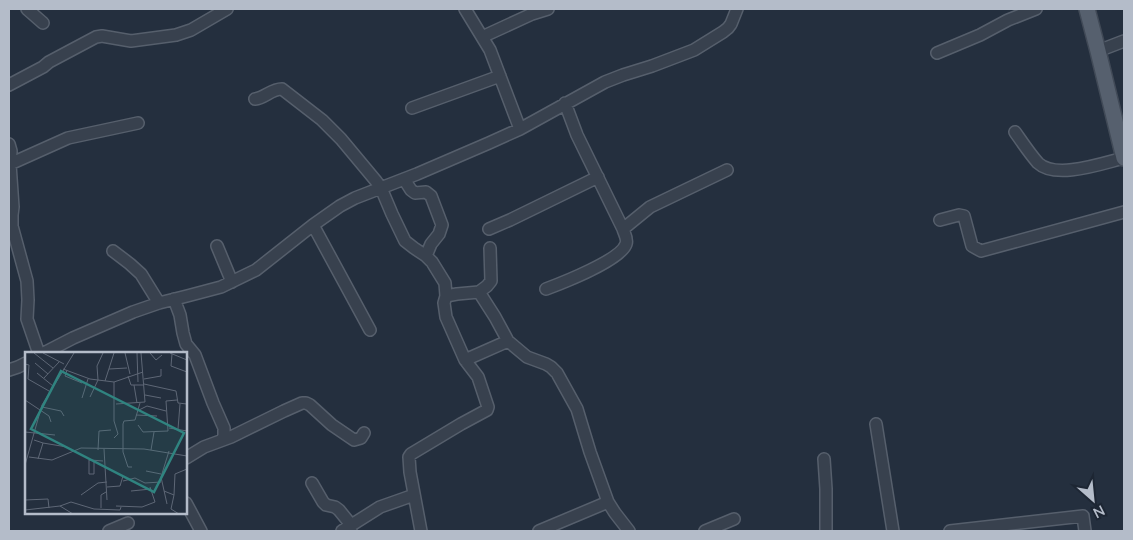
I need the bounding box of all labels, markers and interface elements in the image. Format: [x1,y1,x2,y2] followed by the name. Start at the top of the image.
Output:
[25,352,188,515] inset map
[1068,475,1118,525] north arrow
[1090,502,1108,522] text: N

